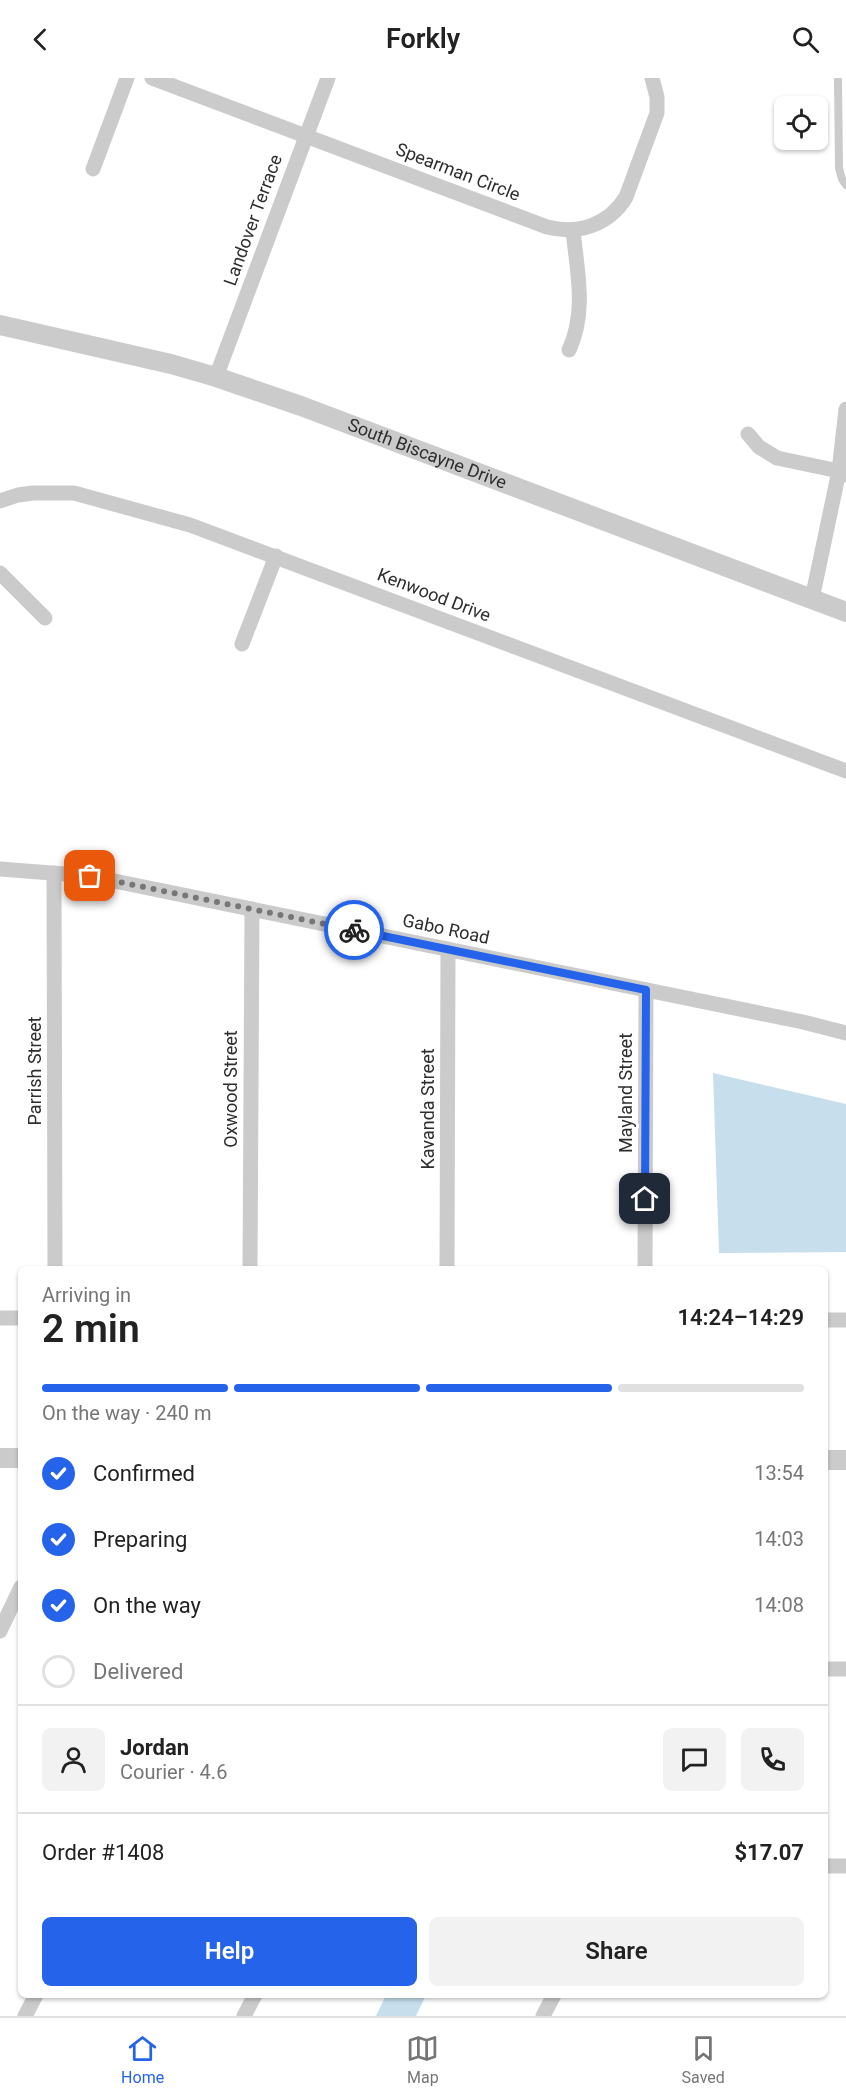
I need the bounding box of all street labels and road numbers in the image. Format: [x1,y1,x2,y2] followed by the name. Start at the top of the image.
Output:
[393,138,523,205] street label: Spearman Circle
[219,151,286,288] street label: Landover Terrace
[345,414,510,493] street label: South Biscayne Drive
[375,563,494,626] street label: Kenwood Drive
[401,909,491,948] street label: Gabo Road
[24,1017,45,1125] street label: Parrish Street
[220,1030,241,1148] street label: Oxwood Street
[615,1033,636,1153] street label: Mayland Street
[417,1048,438,1170] street label: Kavanda Street

